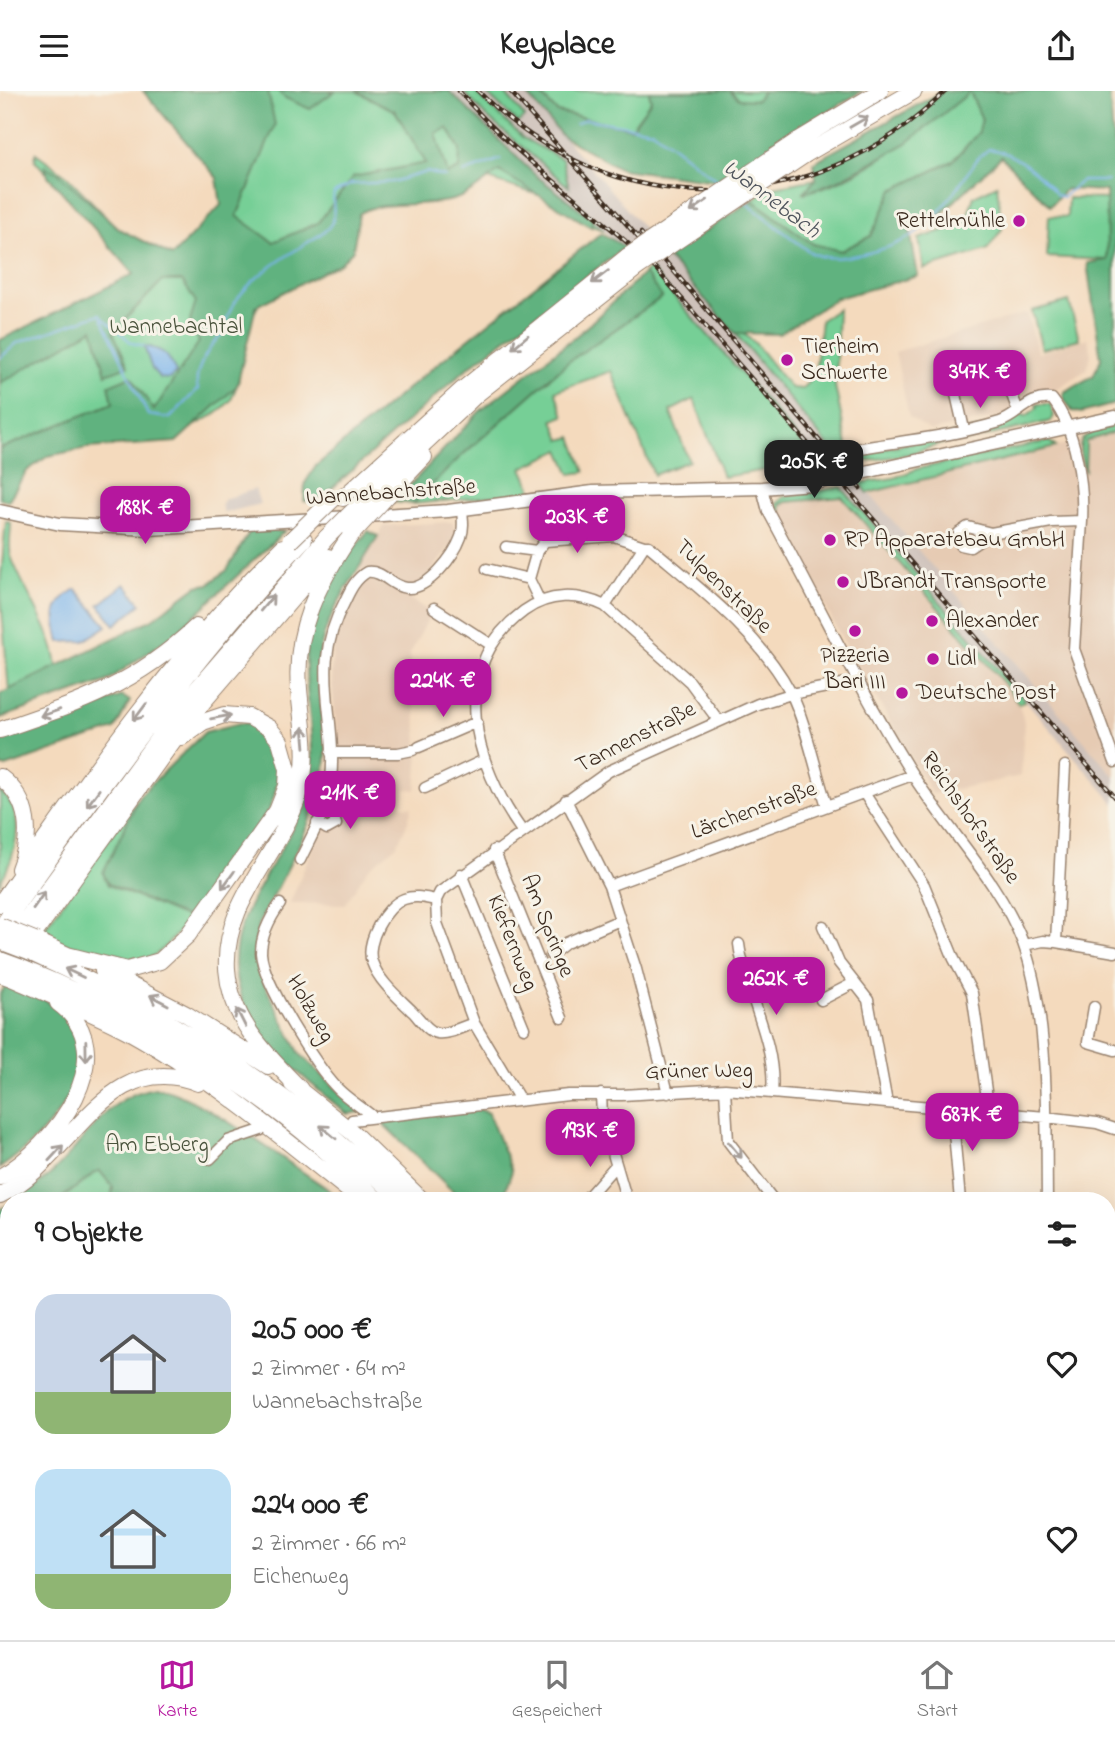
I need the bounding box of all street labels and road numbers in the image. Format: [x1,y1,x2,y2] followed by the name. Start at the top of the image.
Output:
[305,471,478,515] street label: Wannebachstraße
[667,532,780,642] street label: Tulpenstraße
[570,693,703,782] street label: Tannenstraße
[912,745,1028,891] street label: Reichshofstraße
[687,773,822,849] street label: Lärchenstraße
[510,870,583,983] street label: Am Springe
[477,890,546,996] street label: Kiefernweg
[276,969,343,1050] street label: Holzweg
[645,1055,753,1090] street label: Grüner Weg

